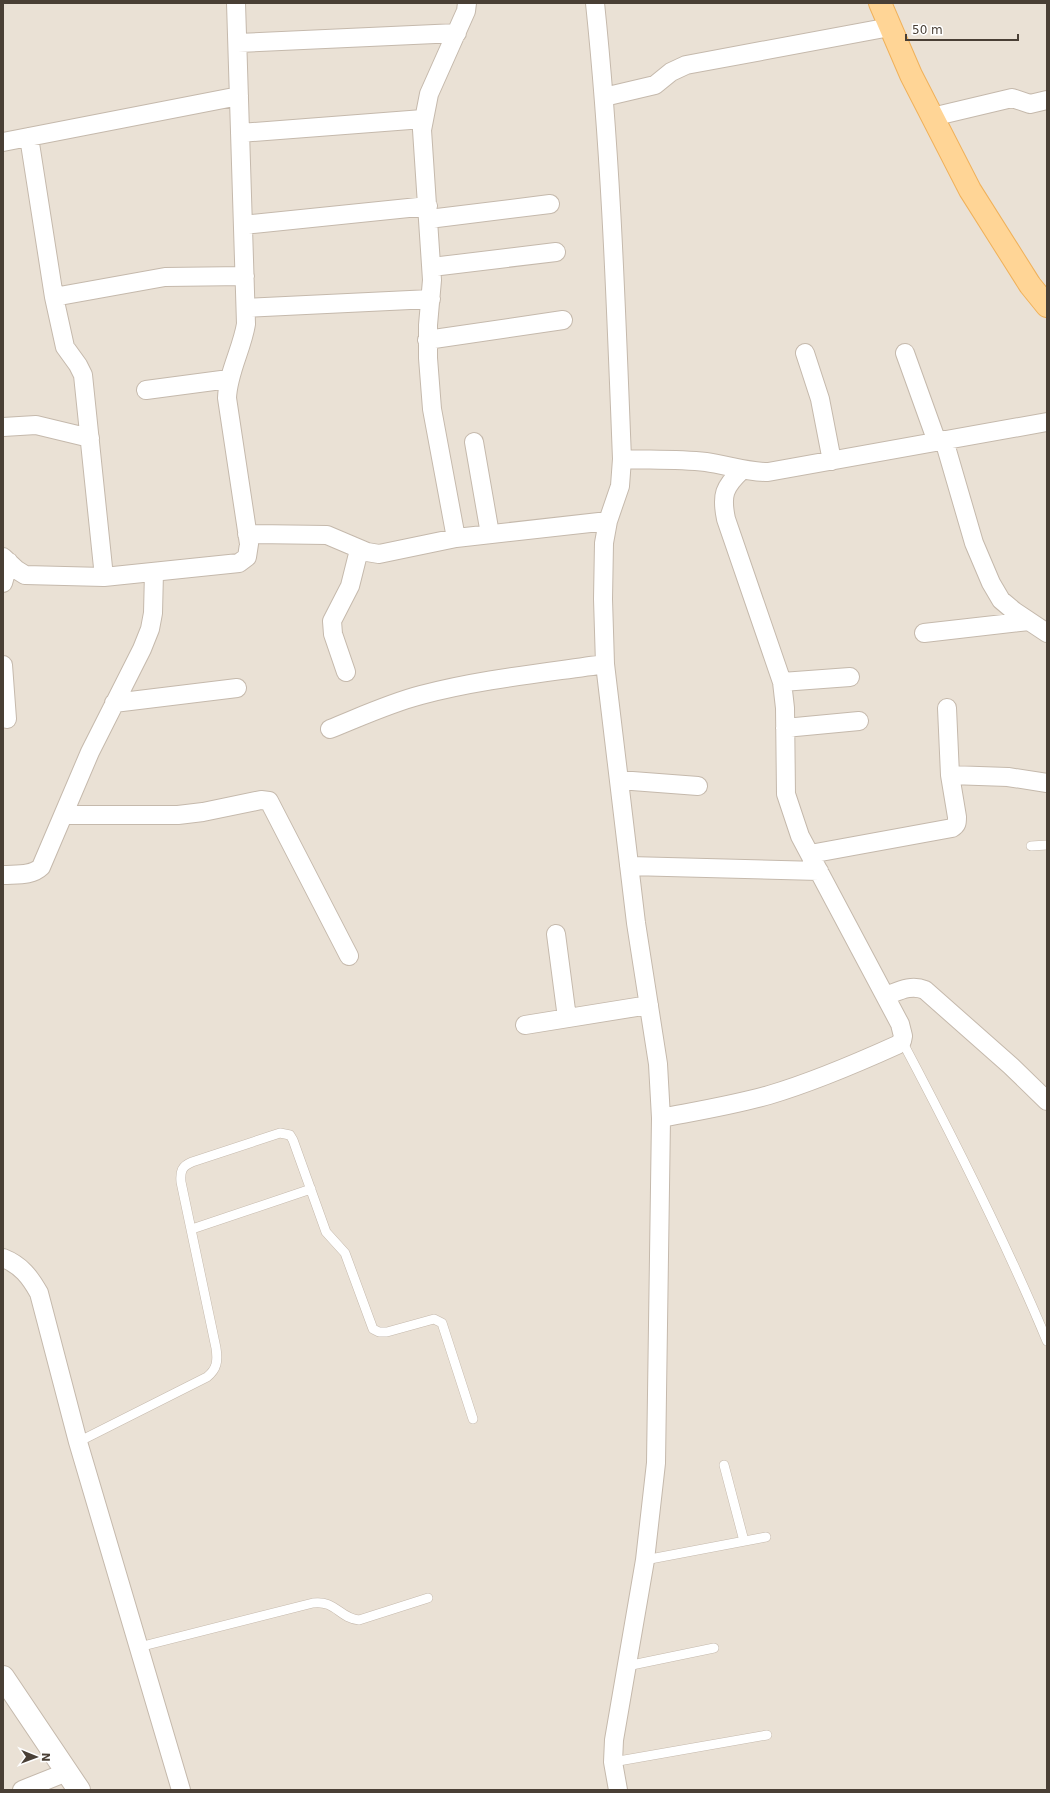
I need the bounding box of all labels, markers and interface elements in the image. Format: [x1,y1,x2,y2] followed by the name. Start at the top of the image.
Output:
[906,16,1018,42] scale bar
[912,23,943,37] text: 50 m
[16,1737,56,1777] north arrow
[39,1752,52,1762] text: N

